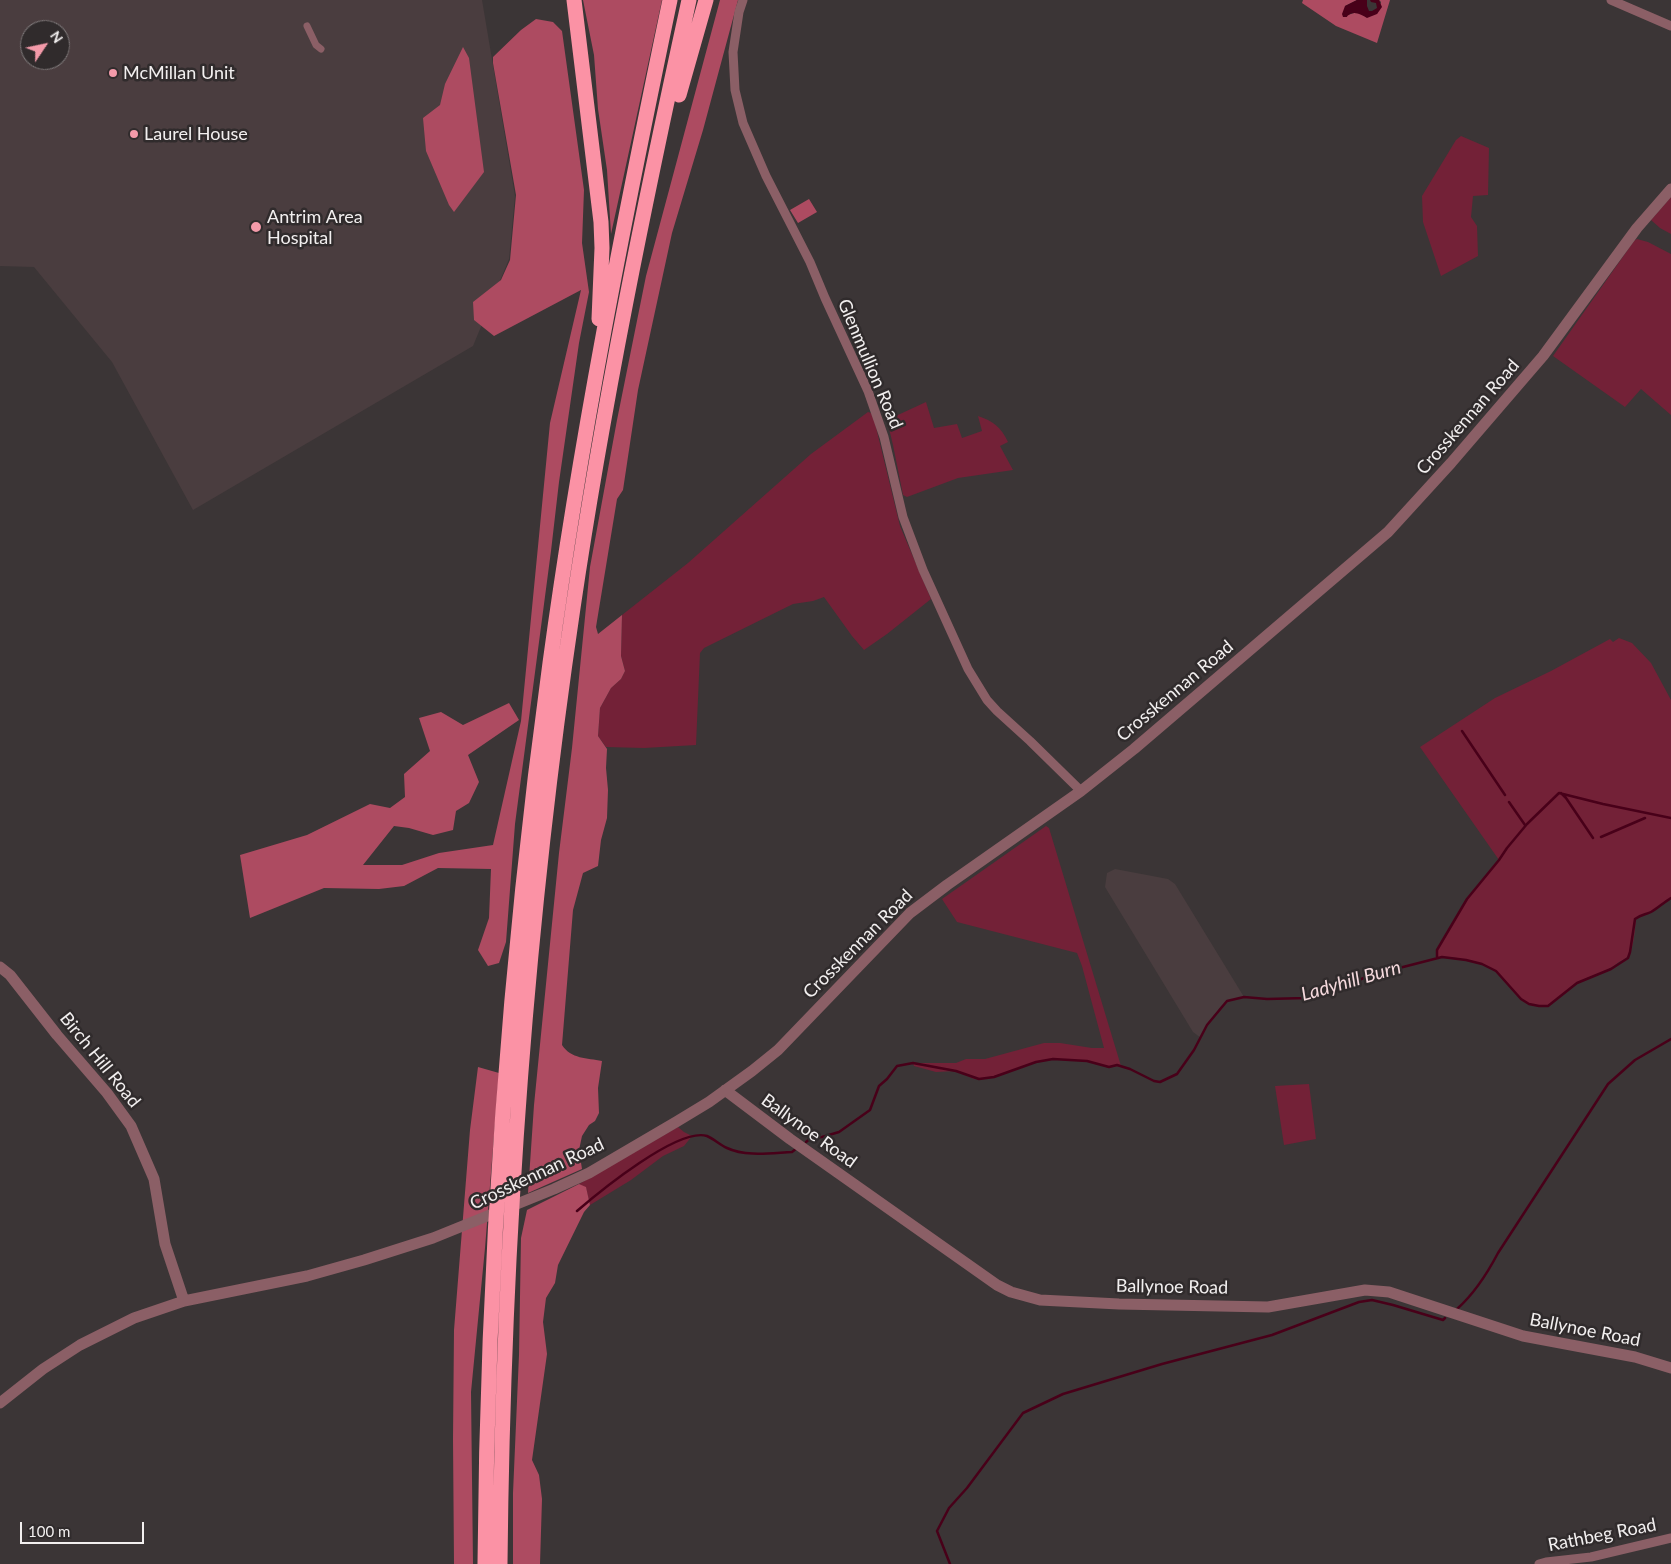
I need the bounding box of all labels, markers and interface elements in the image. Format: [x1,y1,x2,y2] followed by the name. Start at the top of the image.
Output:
[20,20,70,70] north arrow
[47,28,67,46] text: N
[123,62,235,84] place label: McMillan Unit
[107,67,119,79] marker: McMillan Unit
[144,123,248,145] place label: Laurel House
[128,128,140,140] marker: Laurel House
[267,206,363,248] place label: Antrim Area Hospital
[249,220,263,234] marker: Antrim Area Hospital
[833,296,907,432] street label: Glenmullion Road
[1412,355,1524,479] street label: Crosskennan Road
[1112,636,1238,746] street label: Crosskennan Road
[799,885,917,1003] street label: Crosskennan Road
[1298,956,1404,1006] water label: Ladyhill Burn
[55,1008,145,1112] street label: Birch Hill Road
[757,1089,861,1173] street label: Ballynoe Road
[466,1133,608,1215] street label: Crosskennan Road
[1116,1275,1228,1299] street label: Ballynoe Road
[1528,1309,1642,1351] street label: Ballynoe Road
[22,1512,146,1544] scale bar
[1546,1514,1658,1556] street label: Rathbeg Road
[28,1522,70,1540] text: 100 m

